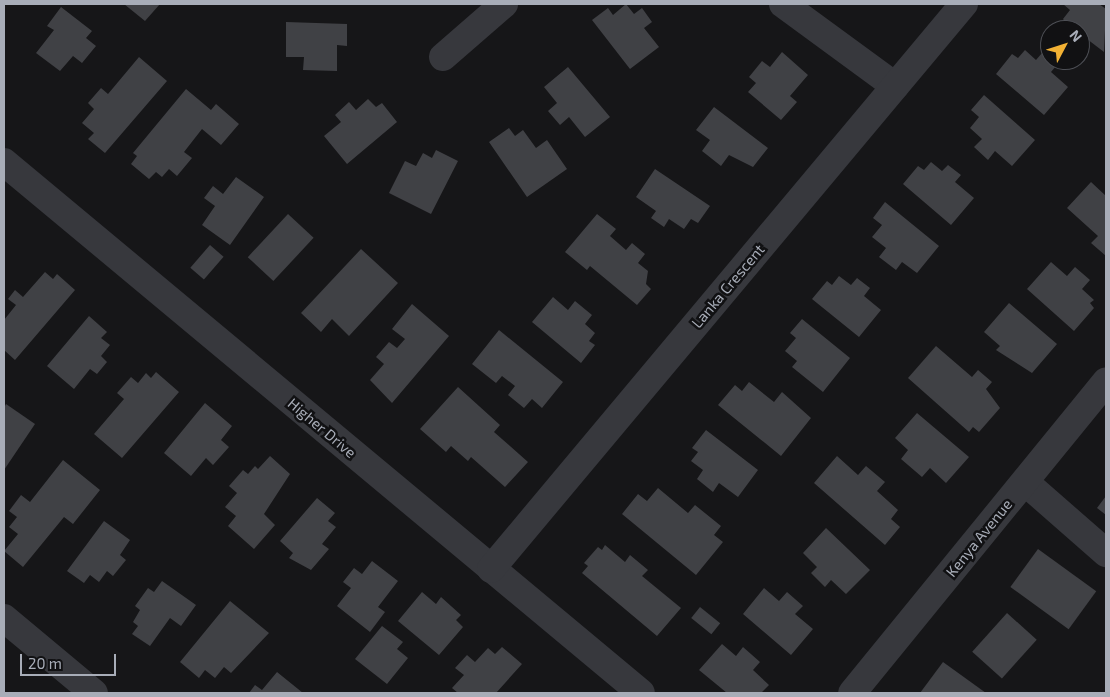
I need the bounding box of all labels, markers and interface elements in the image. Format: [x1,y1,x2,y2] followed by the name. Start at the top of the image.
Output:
[1040,20,1090,70] north arrow
[1066,26,1086,45] text: N
[688,241,768,331] street label: Lanka Crescent
[284,394,360,462] street label: Higher Drive
[942,495,1016,581] street label: Kenya Avenue
[22,644,119,676] scale bar
[28,654,62,672] text: 20 m

